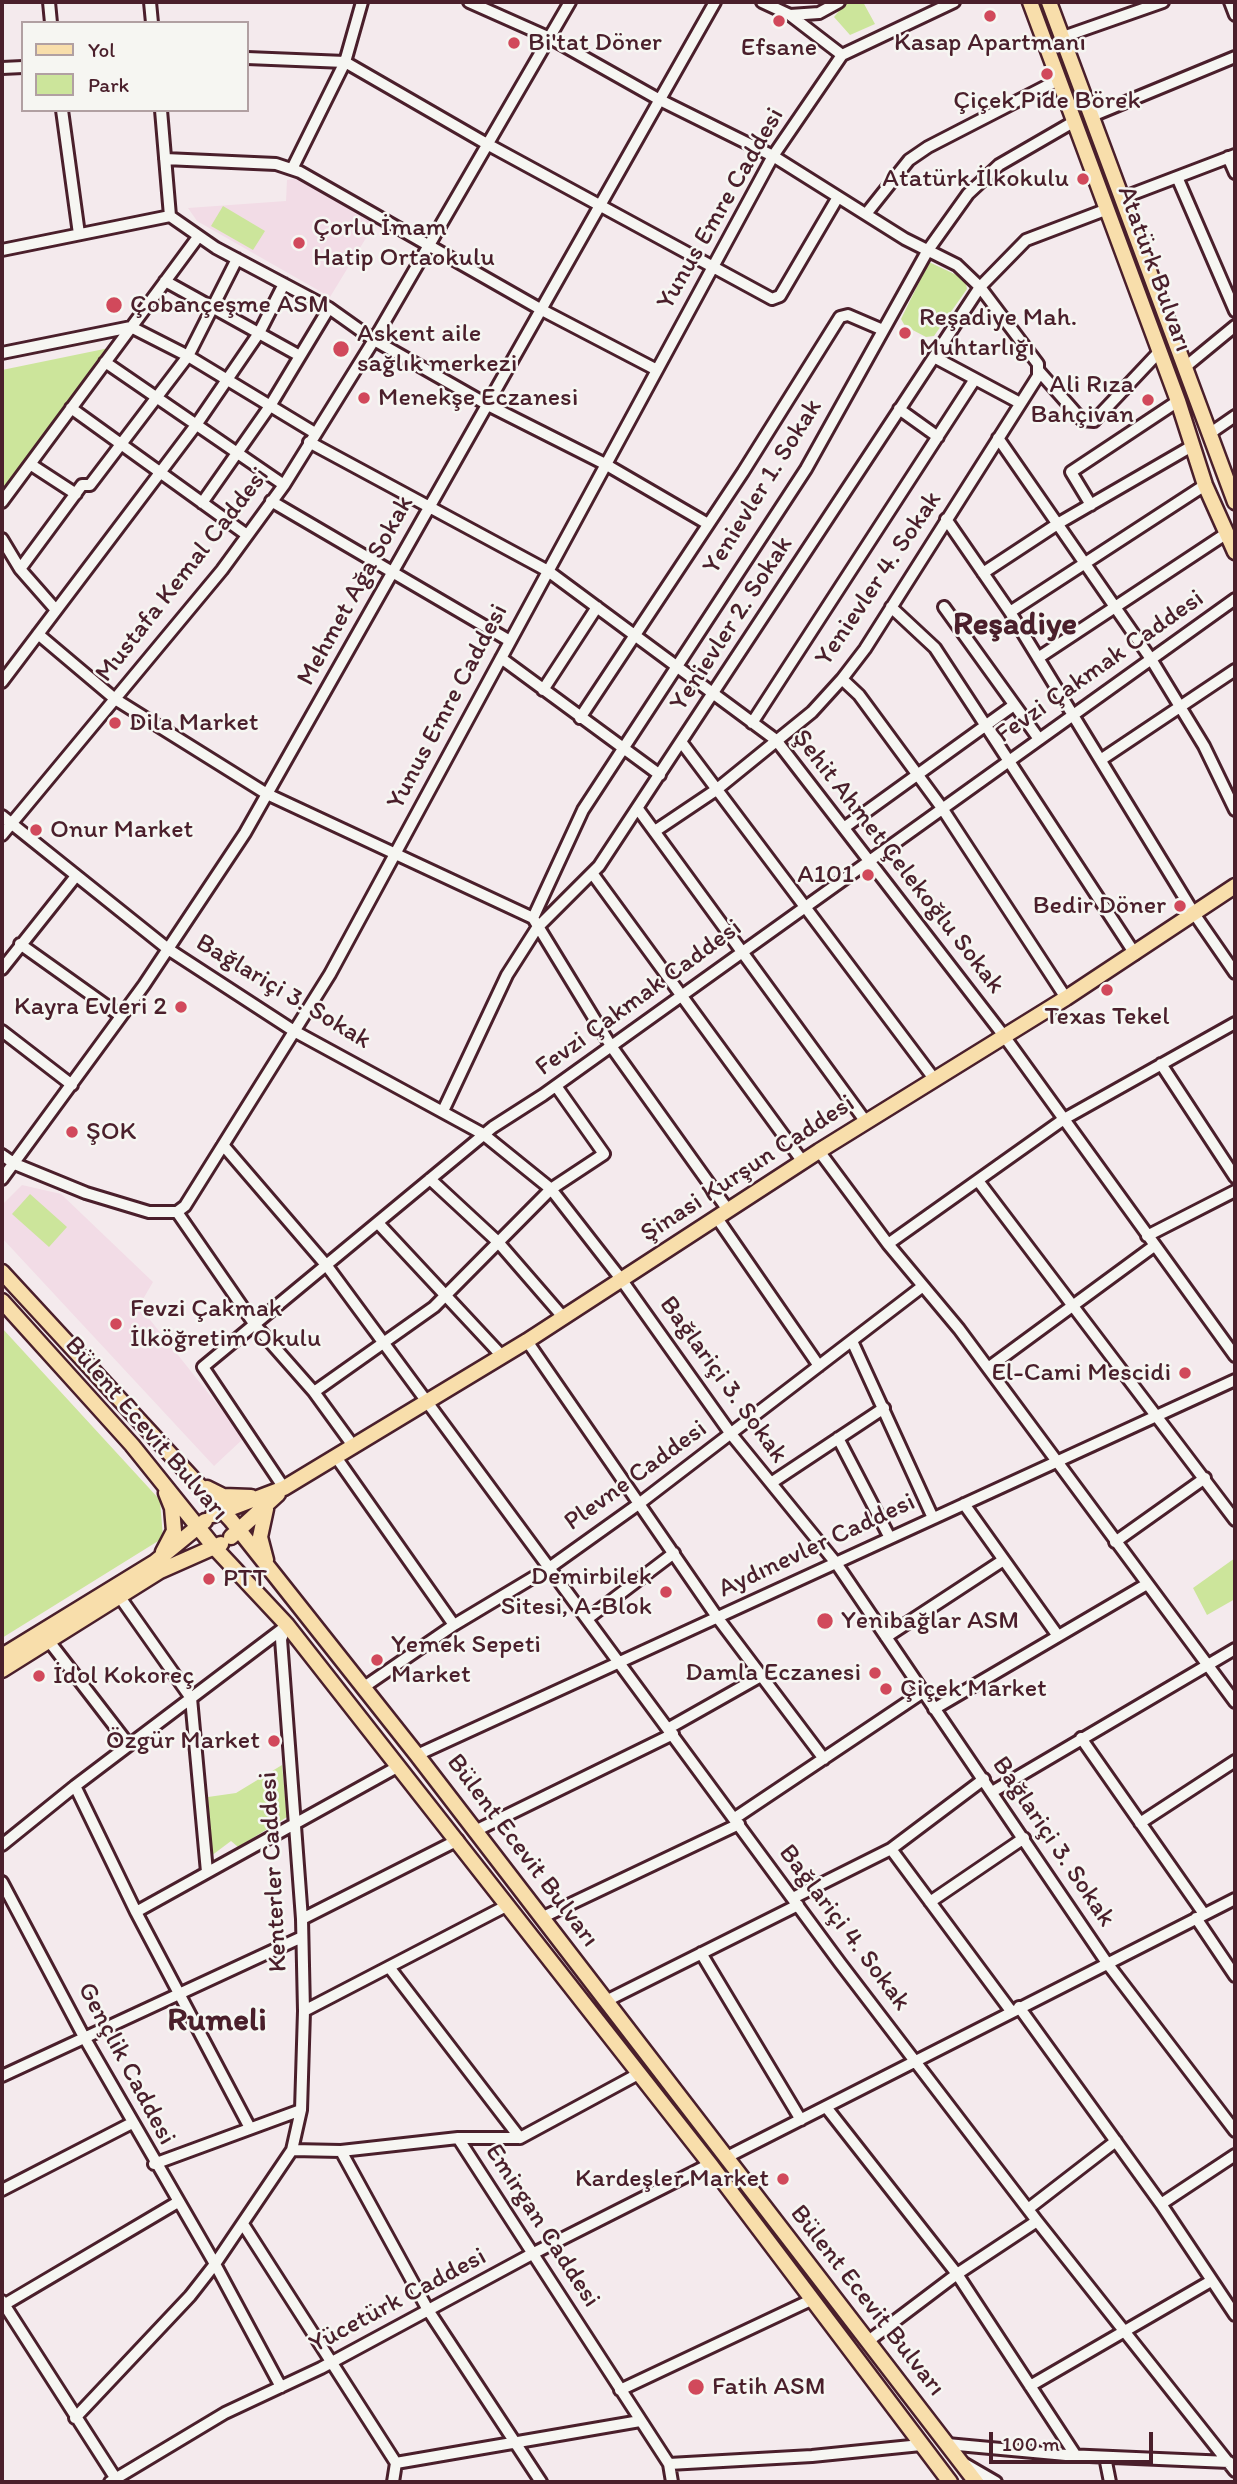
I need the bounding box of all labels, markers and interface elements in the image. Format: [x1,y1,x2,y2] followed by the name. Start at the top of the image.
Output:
[982,8,998,24] marker: Kasap Apartmanı
[771,13,787,29] marker: Efsane
[21,21,248,112] legend
[528,27,662,59] place label: Bi'tat Döner
[894,27,1086,59] place label: Kasap Apartmanı
[741,32,817,64] place label: Efsane
[506,35,522,51] marker: Bi'tat Döner
[88,37,115,62] text: Yol
[1039,66,1055,82] marker: Çiçek Pide Börek
[88,72,129,97] text: Park
[953,85,1141,117] place label: Çiçek Pide Börek
[650,102,792,316] street label: Yunus Emre Caddesi
[882,163,1069,195] place label: Atatürk İlkokulu
[1075,171,1091,187] marker: Atatürk İlkokulu
[1110,182,1198,356] street label: Atatürk Bulvarı
[313,212,495,274] place label: Çorlu İmam Hatip Ortaokulu
[291,235,307,251] marker: Çorlu İmam Hatip Ortaokulu
[130,289,329,321] place label: Çobançeşme ASM
[104,295,124,315] marker: Çobançeşme ASM
[919,302,1077,364] place label: Reşadiye Mah. Muhtarlığı
[357,318,517,380] place label: Askent aile sağlık merkezi
[897,325,913,341] marker: Reşadiye Mah. Muhtarlığı
[331,339,351,359] marker: Askent aile sağlık merkezi
[1031,369,1134,430] place label: Ali Rıza Bahçivan
[378,382,578,414] place label: Menekşe Eczanesi
[356,390,372,406] marker: Menekşe Eczanesi
[1140,392,1156,408] marker: Ali Rıza Bahçivan
[697,394,829,580] street label: Yenievler 1. Sokak
[89,461,277,689] street label: Mustafa Kemal Caddesi
[809,486,949,672] street label: Yenievler 4. Sokak
[291,490,421,692] street label: Mehmet Ağa Sokak
[664,531,800,717] street label: Yenievler 2. Sokak
[990,583,1210,751] street label: Fevzi Çakmak Caddesi
[381,599,515,815] street label: Yunus Emre Caddesi
[953,606,1077,646] district label: Reşadiye
[129,707,259,739] place label: Dila Market
[107,715,123,731] marker: Dila Market
[785,724,1011,1000] street label: Şehit Ahmet Çelekoğlu Sokak
[50,814,193,846] place label: Onur Market
[28,822,44,838] marker: Onur Market
[797,859,854,891] place label: A101
[860,867,876,883] marker: A101
[1033,890,1166,922] place label: Bedir Döner
[1172,898,1188,914] marker: Bedir Döner
[530,913,748,1083] street label: Fevzi Çakmak Caddesi
[190,927,376,1057] street label: Bağlariçi 3. Sokak
[1099,982,1115,998] marker: Texas Tekel
[14,991,167,1023] place label: Kayra Evleri 2
[173,999,189,1015] marker: Kayra Evleri 2
[1044,1001,1170,1033] place label: Texas Tekel
[635,1088,861,1250] street label: Şinasi Kurşun Caddesi
[86,1116,136,1148] place label: ŞOK
[64,1124,80,1140] marker: ŞOK
[652,1290,794,1470] street label: Bağlariçi 3. Sokak
[130,1293,321,1354] place label: Fevzi Çakmak İlköğretim Okulu
[108,1316,124,1332] marker: Fevzi Çakmak İlköğretim Okulu
[57,1330,235,1528] street label: Bülent Ecevit Bulvarı
[992,1357,1171,1389] place label: El-Cami Mescidi
[1177,1365,1193,1381] marker: El-Cami Mescidi
[559,1414,713,1538] street label: Plevne Caddesi
[714,1487,920,1605] street label: Aydınevler Caddesi
[501,1561,652,1622] place label: Demirbilek Sitesi, A-Blok
[223,1563,267,1595] place label: PTT
[201,1571,217,1587] marker: PTT
[658,1584,674,1600] marker: Demirbilek Sitesi, A-Blok
[841,1605,1019,1637] place label: Yenibağlar ASM
[815,1611,835,1631] marker: Yenibağlar ASM
[391,1629,541,1690] place label: Yemek Sepeti Market
[369,1652,385,1668] marker: Yemek Sepeti Market
[685,1657,861,1689] place label: Damla Eczanesi
[53,1660,195,1692] place label: İdol Kokoreç
[867,1665,883,1681] marker: Damla Eczanesi
[31,1668,47,1684] marker: İdol Kokoreç
[900,1673,1047,1705] place label: Çiçek Market
[878,1681,894,1697] marker: Çiçek Market
[106,1725,260,1757] place label: Özgür Market
[266,1733,282,1749] marker: Özgür Market
[439,1748,605,1954] street label: Bülent Ecevit Bulvarı
[984,1751,1122,1933] street label: Bağlariçi 3. Sokak
[253,1771,295,1973] street label: Kenterler Caddesi
[771,1839,917,2017] street label: Bağlariçi 4. Sokak
[70,1977,182,2151] street label: Gençlik Caddesi
[167,2002,267,2042] district label: Rumeli
[478,2138,606,2314] street label: Emirgan Caddesi
[575,2163,769,2195] place label: Kardeşler Market
[775,2171,791,2187] marker: Kardeşler Market
[783,2199,951,2403] street label: Bülent Ecevit Bulvarı
[304,2241,492,2361] street label: Yücetürk Caddesi
[712,2371,826,2403] place label: Fatih ASM
[686,2377,706,2397] marker: Fatih ASM
[992,2418,1156,2462] scale bar
[1002,2431,1060,2456] text: 100 m

